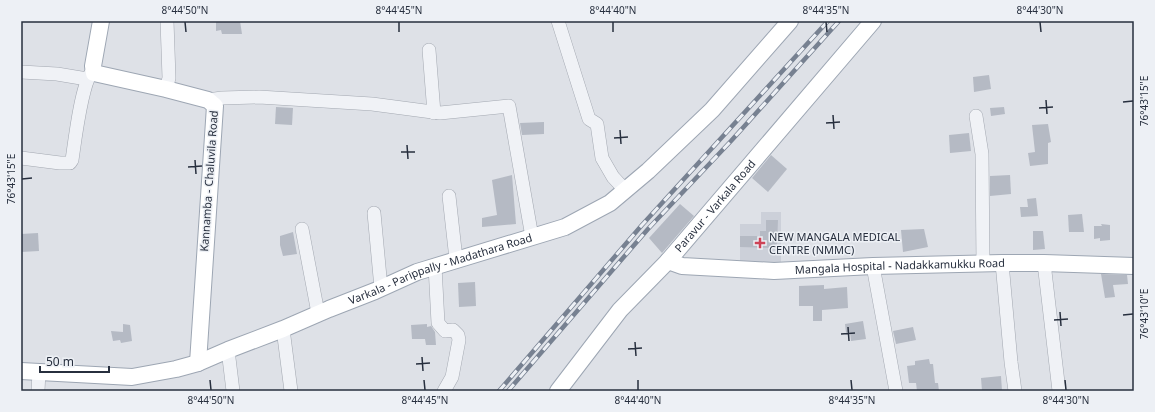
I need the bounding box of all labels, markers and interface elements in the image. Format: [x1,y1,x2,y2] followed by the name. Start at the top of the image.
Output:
[162,3,208,17] text: 8°44'50"N
[376,3,422,17] text: 8°44'45"N
[590,3,636,17] text: 8°44'40"N
[803,3,849,17] text: 8°44'35"N
[1017,3,1063,17] text: 8°44'30"N
[1137,76,1151,126] text: 76°43'15"E
[196,110,221,252] street label: Kannamba - Chaluvila Road
[4,154,18,204] text: 76°43'15"E
[671,156,758,255] street label: Paravur - Varkala Road
[346,229,534,308] street label: Varkala - Parippally - Madathara Road
[769,229,900,257] place label: NEW MANGALA MEDICAL CENTRE (NMMC)
[754,237,766,249] marker: NEW MANGALA MEDICAL CENTRE (NMMC)
[794,255,1005,277] street label: Mangala Hospital - Nadakkamukku Road
[1137,289,1151,339] text: 76°43'10"E
[40,348,109,374] scale bar
[46,353,74,370] text: 50 m
[188,393,234,407] text: 8°44'50"N
[402,393,448,407] text: 8°44'45"N
[615,393,661,407] text: 8°44'40"N
[829,393,875,407] text: 8°44'35"N
[1043,393,1089,407] text: 8°44'30"N

